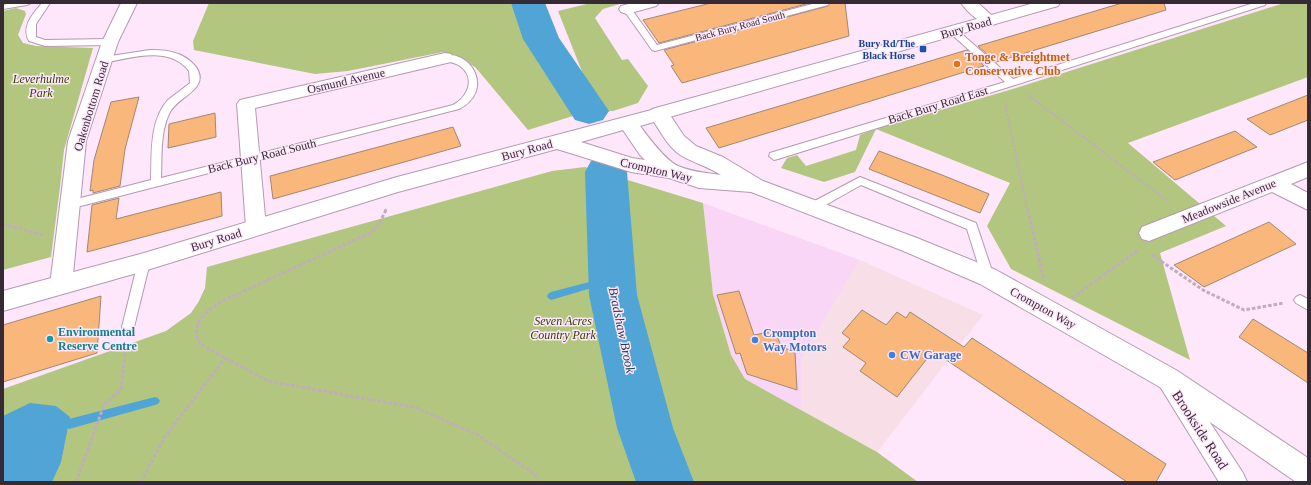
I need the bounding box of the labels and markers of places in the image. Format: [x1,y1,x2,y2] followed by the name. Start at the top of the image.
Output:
[859,38,916,61] place label: Bury Rd/The Black Horse
[918,44,928,54] marker: Bury Rd/The Black Horse
[965,50,1070,78] place label: Tonge & Breightmet Conservative Club
[952,59,962,69] marker: Tonge & Breightmet Conservative Club
[58,325,137,353] place label: Environmental Reserve Centre
[763,326,827,354] place label: Crompton Way Motors
[45,334,55,344] marker: Environmental Reserve Centre
[750,335,760,345] marker: Crompton Way Motors
[900,348,962,362] place label: CW Garage
[887,350,897,360] marker: CW Garage

